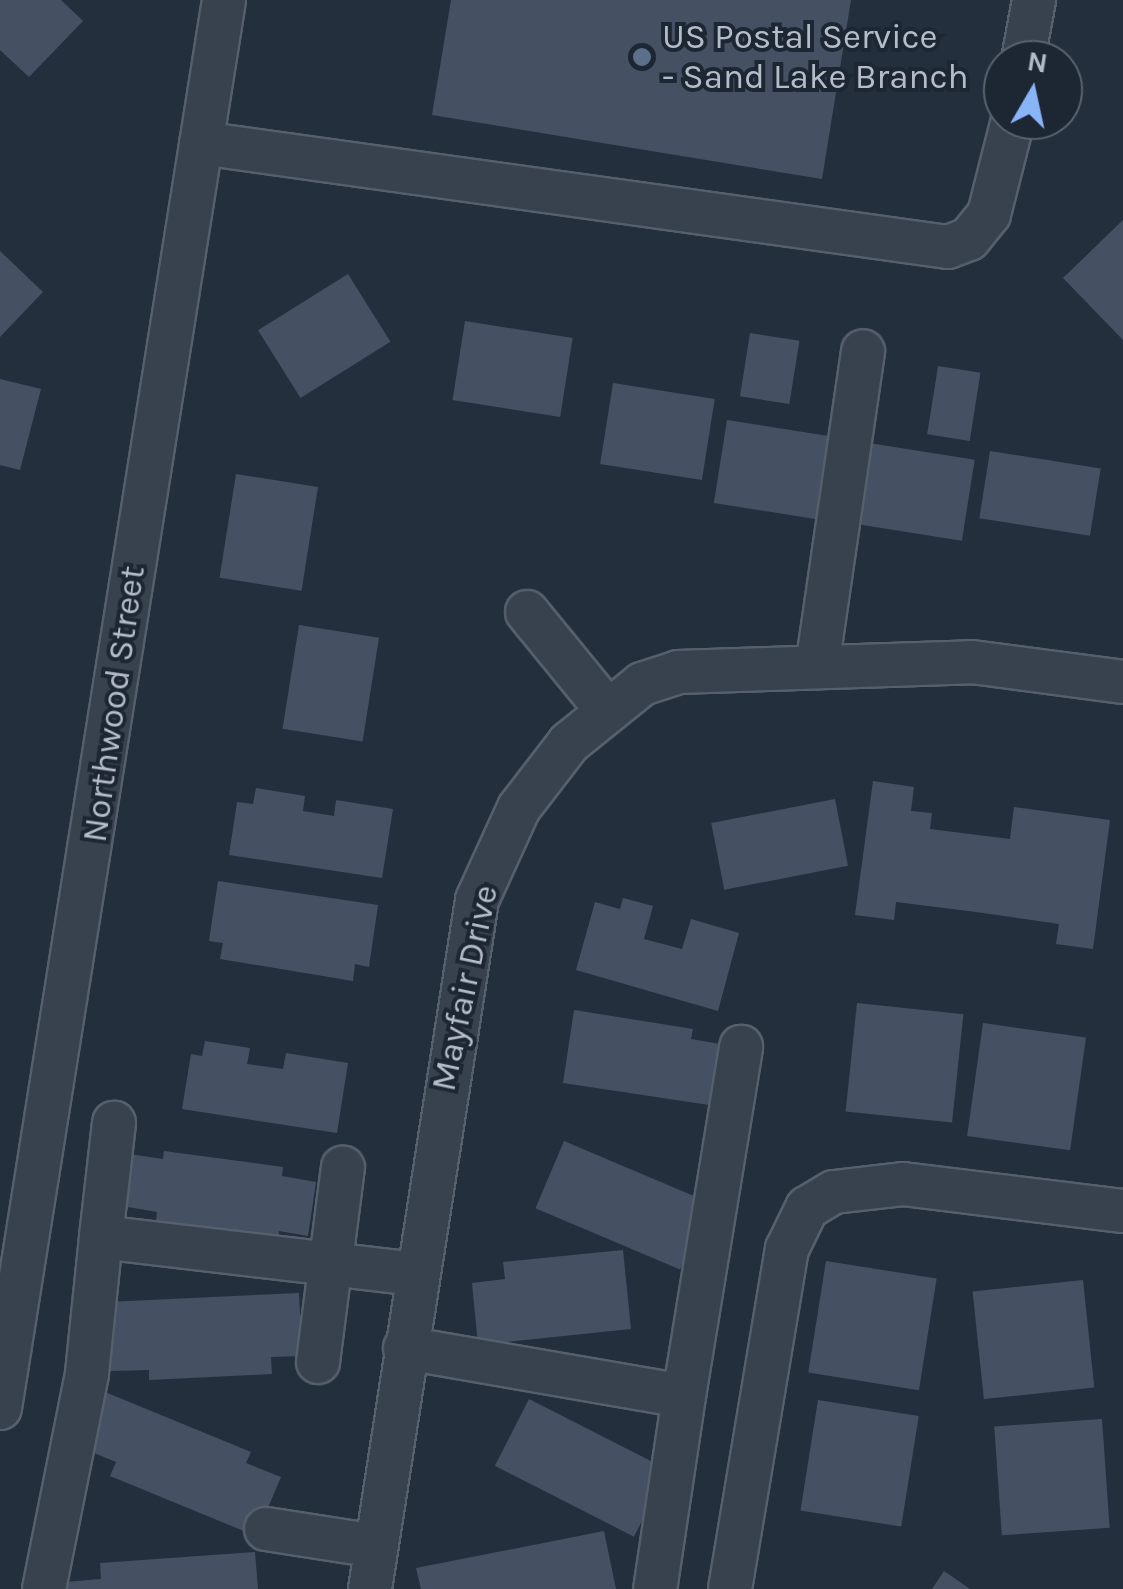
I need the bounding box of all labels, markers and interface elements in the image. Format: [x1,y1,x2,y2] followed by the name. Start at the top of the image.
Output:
[662,16,969,98] place label: US Postal Service - Sand Lake Branch
[983,40,1083,140] north arrow
[1025,44,1050,80] text: N
[631,46,653,68] marker: US Postal Service - Sand Lake Branch
[74,563,154,845] street label: Northwood Street
[423,881,507,1095] street label: Mayfair Drive

